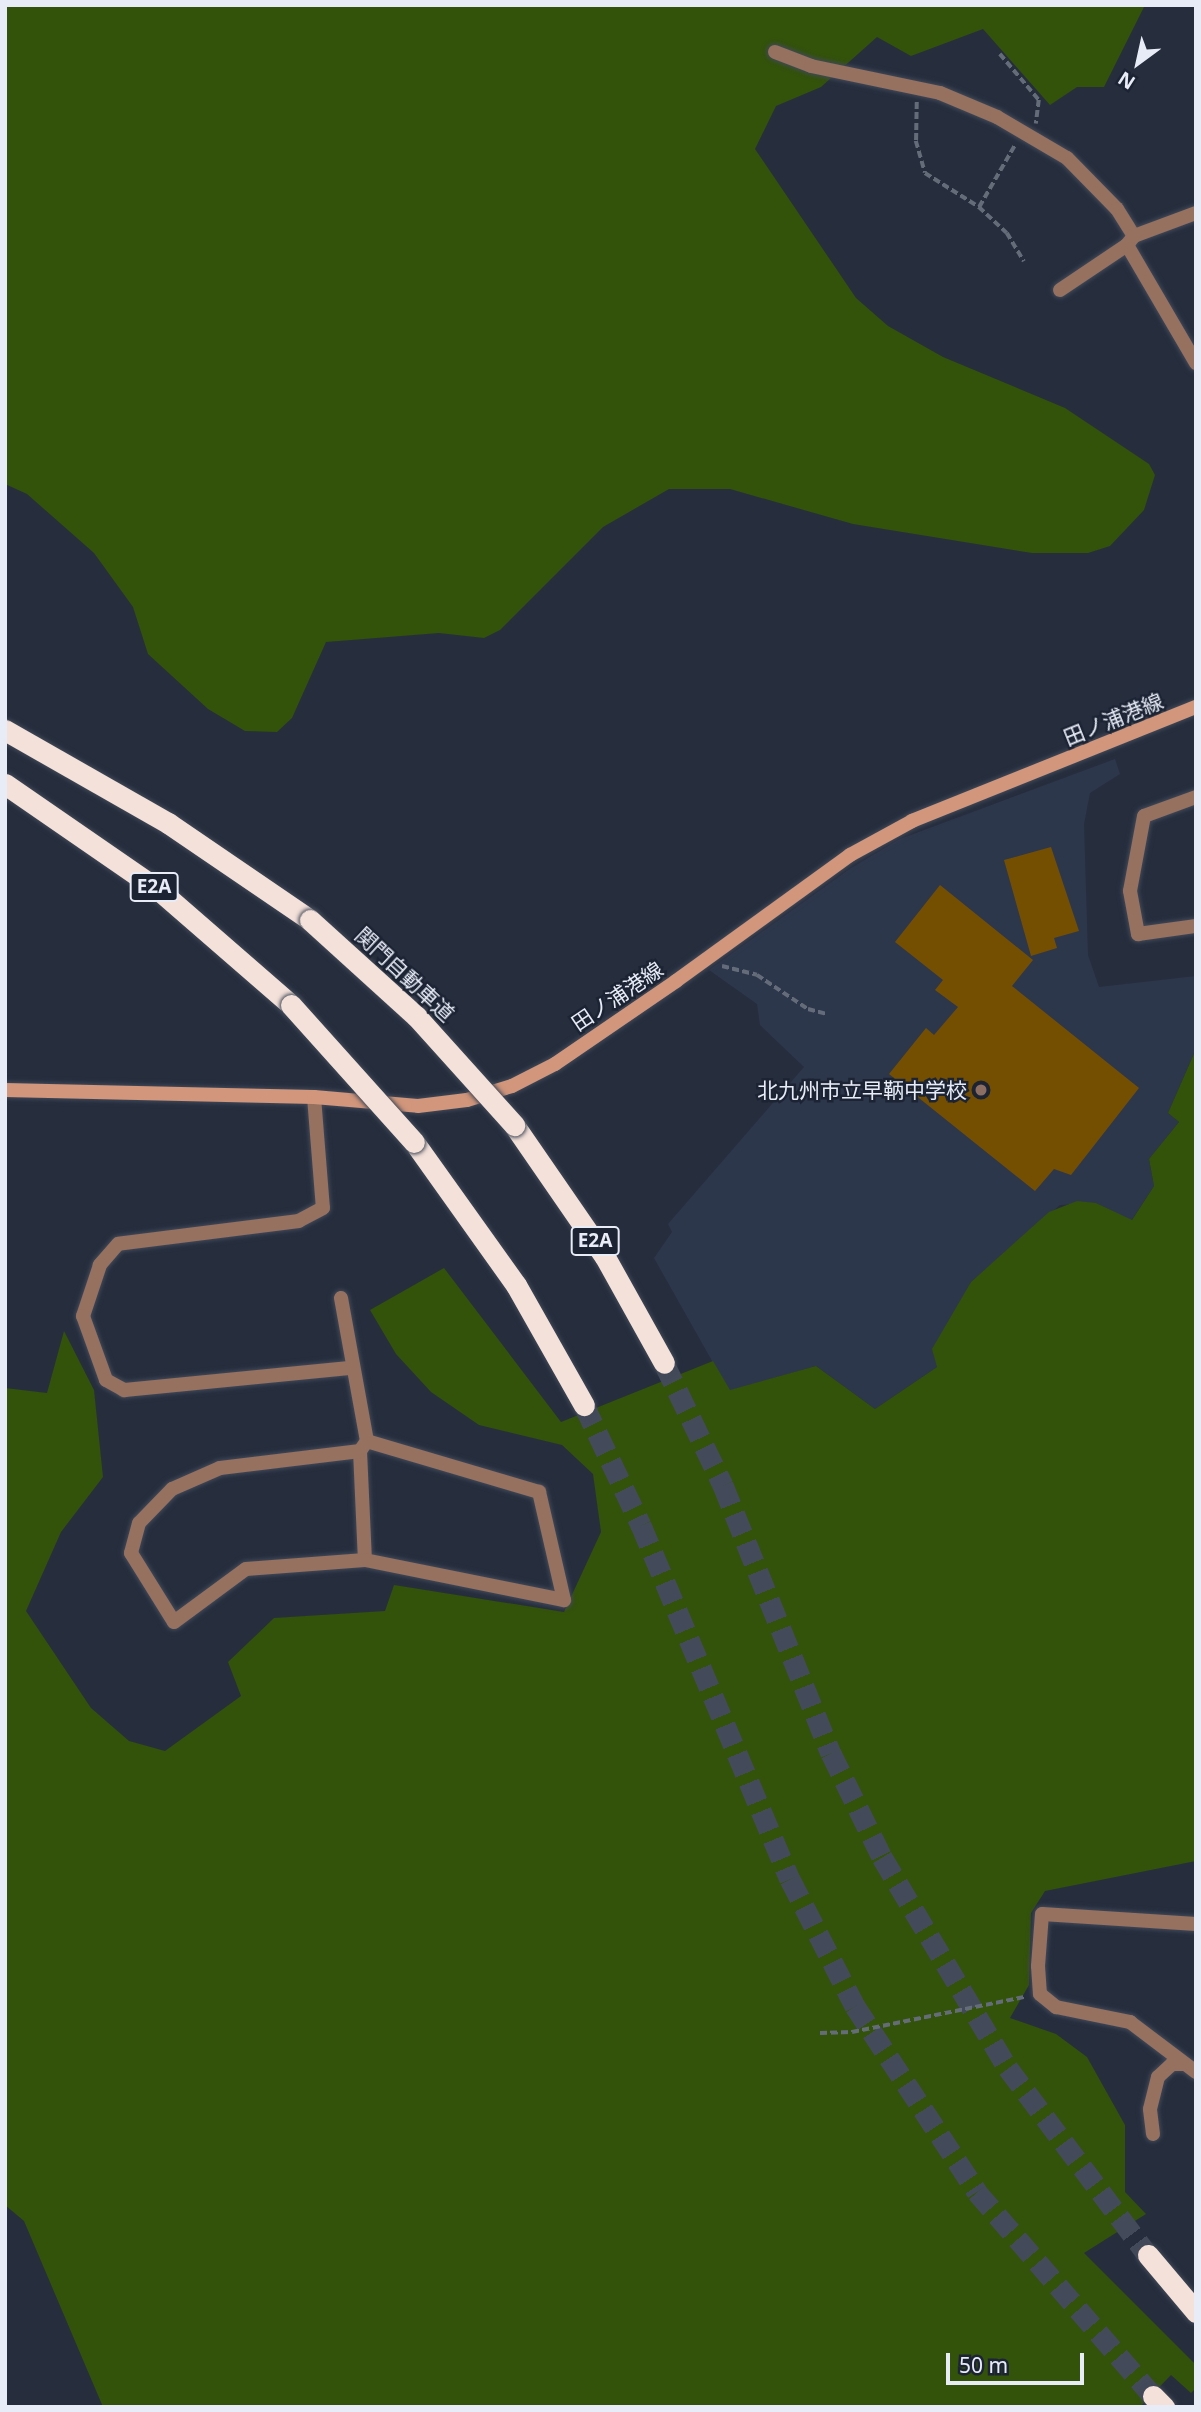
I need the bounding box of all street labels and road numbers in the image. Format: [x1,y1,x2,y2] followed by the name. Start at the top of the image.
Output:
[1060,688,1166,750] street label: 田ノ浦港線
[130,872,178,902] road number: E2A
[350,922,460,1026] street label: 関門自動車道
[566,956,668,1036] street label: 田ノ浦港線
[570,1226,620,1256] road number: E2A

